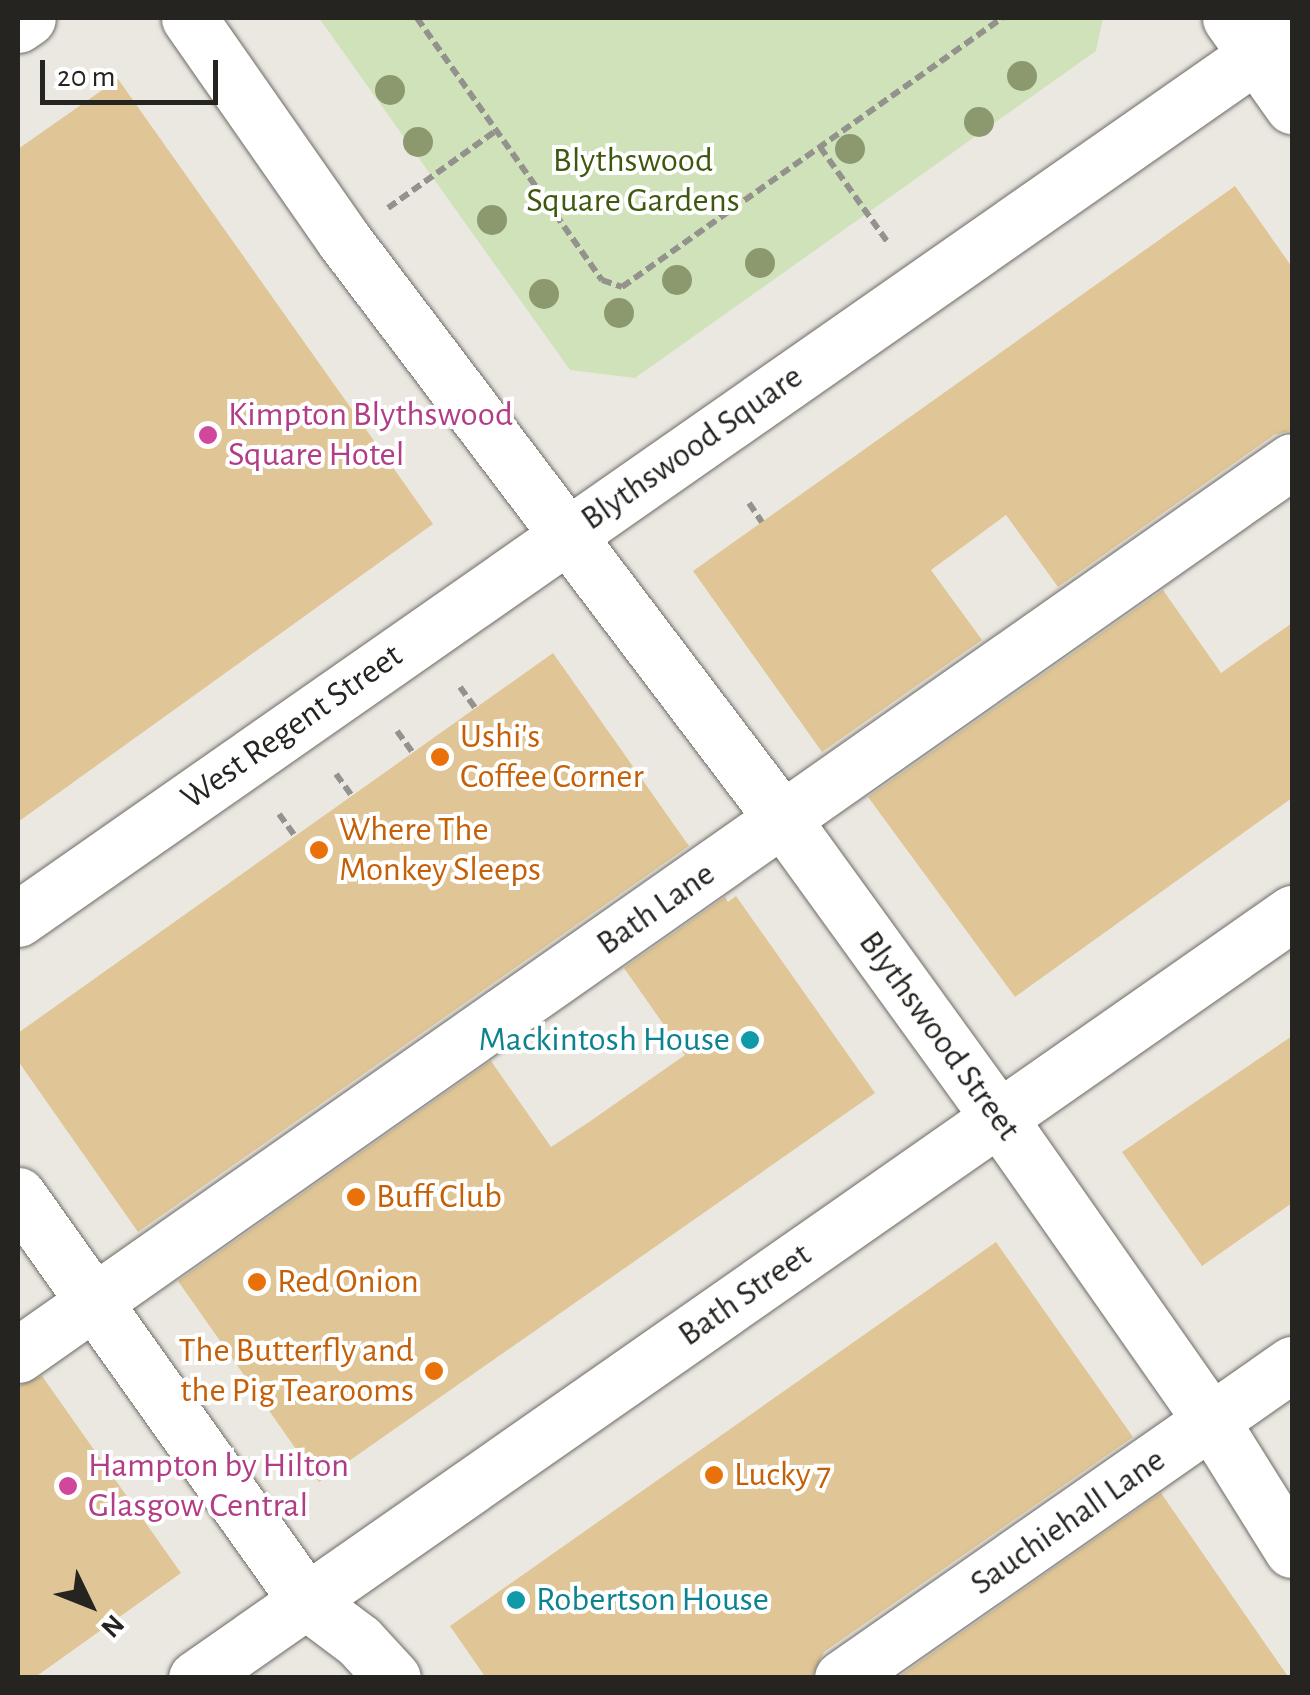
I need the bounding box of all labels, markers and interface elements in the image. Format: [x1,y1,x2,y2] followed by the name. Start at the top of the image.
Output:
[45,40,222,102] scale bar
[57,62,115,92] text: 20 m
[526,140,740,222] park label: Blythswood Square Gardens
[573,356,811,540] street label: Blythswood Square
[228,394,513,476] place label: Kimpton Blythswood Square Hotel
[197,424,219,446] marker: Kimpton Blythswood Square Hotel
[173,635,411,819] street label: West Regent Street
[460,716,644,798] place label: Ushi's Coffee Corner
[429,746,451,768] marker: Ushi's Coffee Corner
[339,809,541,891] place label: Where The Monkey Sleeps
[308,839,330,861] marker: Where The Monkey Sleeps
[589,853,723,965] street label: Bath Lane
[849,923,1029,1149] street label: Blythswood Street
[478,1019,730,1061] place label: Mackintosh House
[739,1029,761,1051] marker: Mackintosh House
[376,1176,502,1218] place label: Buff Club
[345,1186,367,1208] marker: Buff Club
[670,1234,820,1356] street label: Bath Street
[277,1261,419,1303] place label: Red Onion
[246,1271,268,1293] marker: Red Onion
[179,1330,414,1412] place label: The Butterfly and the Pig Tearooms
[423,1360,445,1382] marker: The Butterfly and the Pig Tearooms
[963,1439,1173,1605] street label: Sauchiehall Lane
[88,1445,349,1527] place label: Hampton by Hilton Glasgow Central
[734,1454,831,1496] place label: Lucky 7
[703,1464,725,1486] marker: Lucky 7
[57,1475,79,1497] marker: Hampton by Hilton Glasgow Central
[40,1555,140,1655] north arrow
[536,1579,769,1621] place label: Robertson House
[505,1589,527,1611] marker: Robertson House
[95,1609,129,1642] text: N

